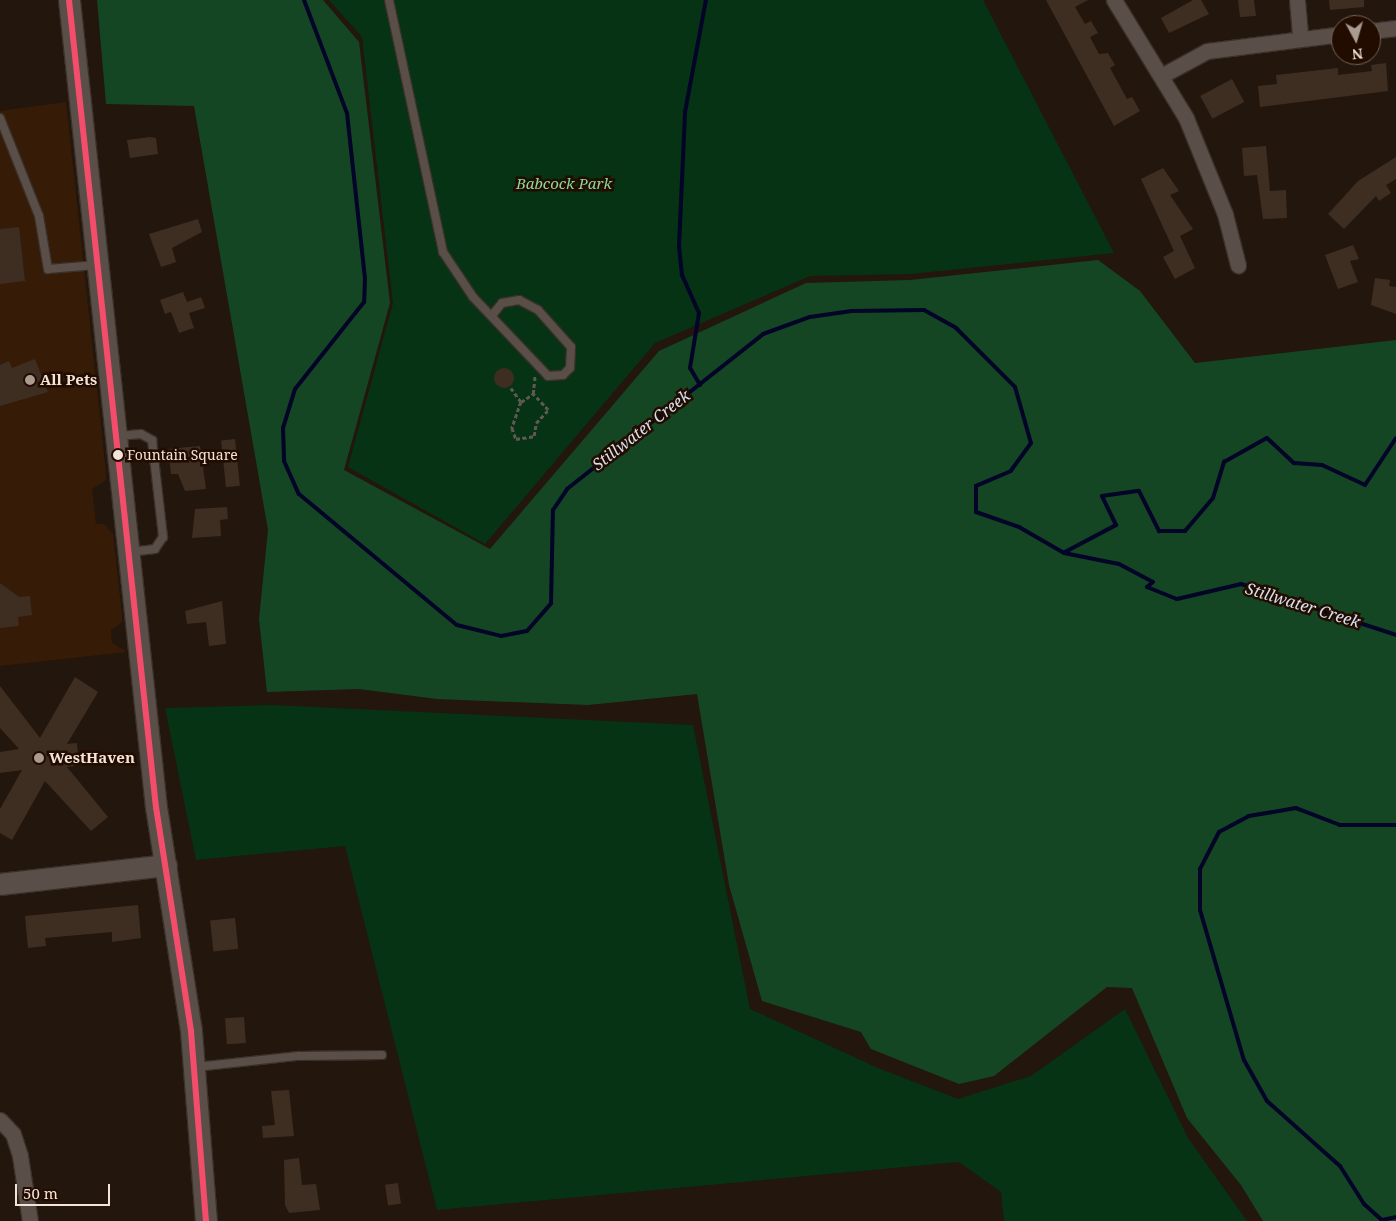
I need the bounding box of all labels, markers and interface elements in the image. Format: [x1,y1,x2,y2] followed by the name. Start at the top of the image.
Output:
[1331,15,1381,65] north arrow
[1351,44,1364,64] text: N
[516,175,612,193] park label: Babcock Park
[40,371,97,389] place label: All Pets
[24,374,36,386] marker: All Pets
[588,386,694,474] water label: Stillwater Creek
[127,447,238,463] place label: Fountain Square
[113,450,123,460] marker: Fountain Square
[1243,578,1363,632] water label: Stillwater Creek
[49,749,135,767] place label: WestHaven
[33,752,45,764] marker: WestHaven
[18,1174,112,1206] scale bar
[23,1183,58,1203] text: 50 m

